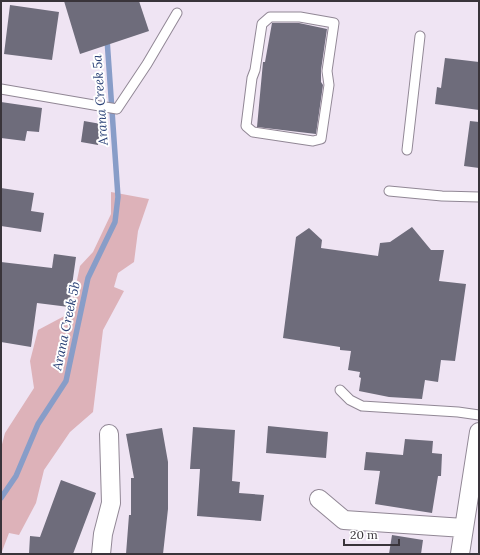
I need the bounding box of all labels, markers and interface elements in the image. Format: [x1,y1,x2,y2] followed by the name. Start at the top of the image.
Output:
[88,53,112,147] water label: Arana Creek 5a
[48,280,84,373] water label: Arana Creek 5b
[344,521,399,547] scale bar
[350,527,378,542] text: 20 m

